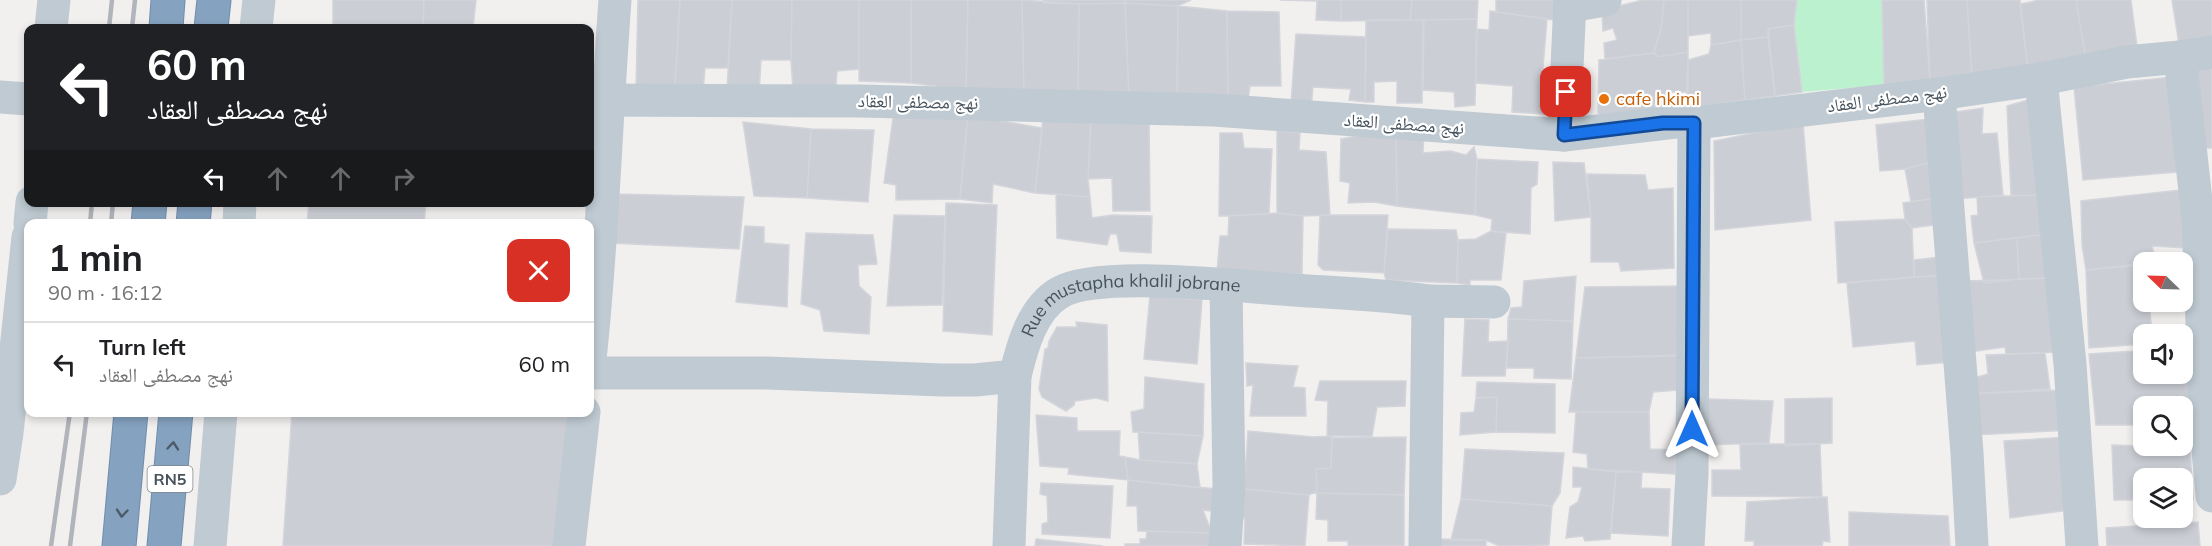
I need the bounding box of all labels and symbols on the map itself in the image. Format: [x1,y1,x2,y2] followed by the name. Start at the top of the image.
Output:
[1540,66,1591,117] pin
[1826,80,1948,118] street label: نهج مصطفى العقاد
[1616,87,1700,110] place label: cafe hkimi
[858,89,979,115] street label: نهج مصطفى العقاد
[1597,92,1611,106] marker: cafe hkimi
[1343,108,1465,140] street label: نهج مصطفى العقاد
[2133,252,2193,312] north arrow
[1016,269,1241,340] street label: Rue mustapha khalil jobrane
[1660,397,1724,461] position arrow
[166,441,179,450] one-way arrow
[148,466,192,492] road number: RN5
[116,508,129,517] one-way arrow

